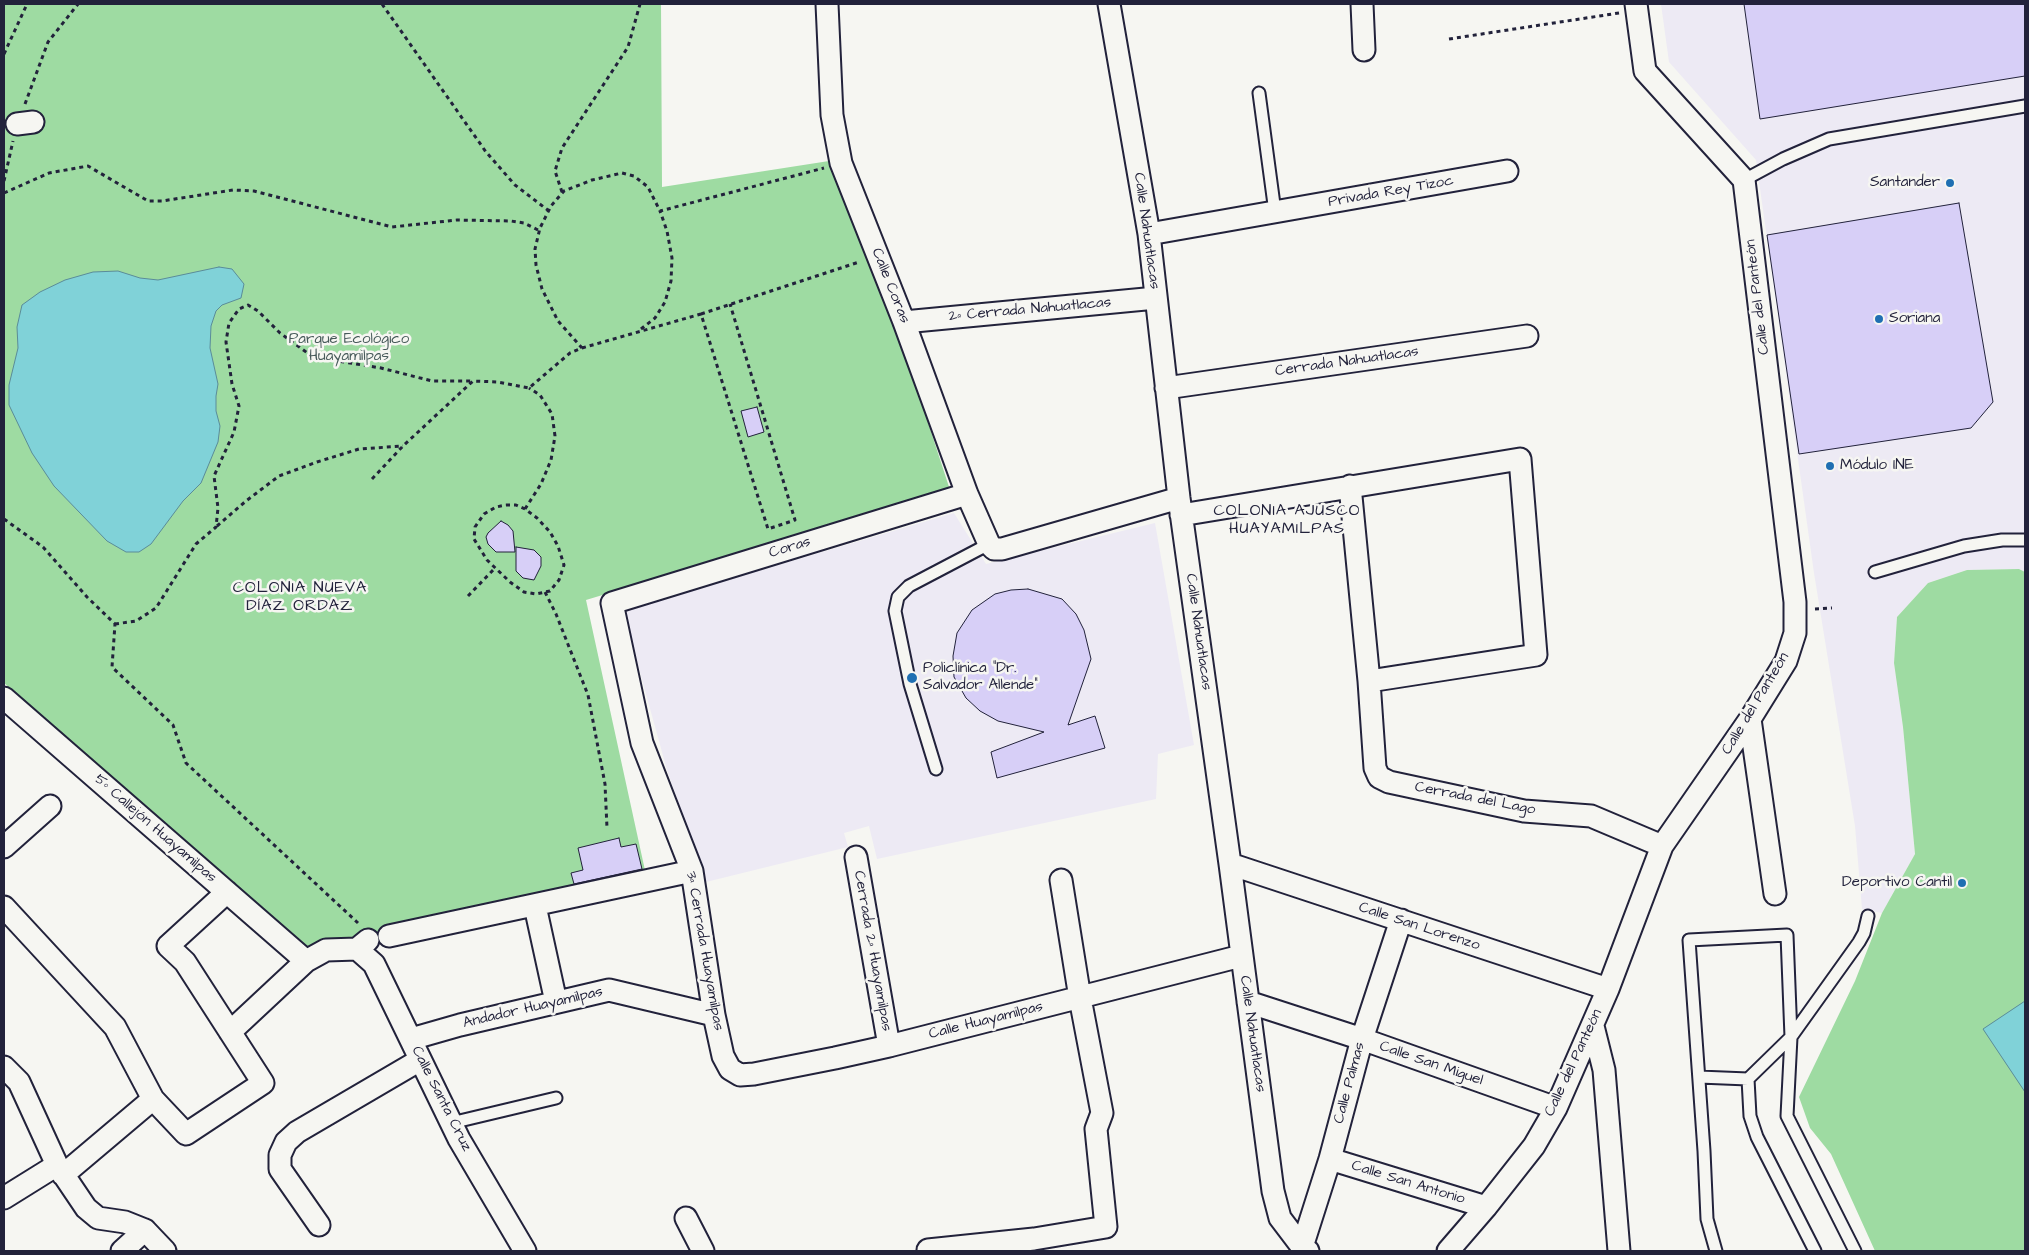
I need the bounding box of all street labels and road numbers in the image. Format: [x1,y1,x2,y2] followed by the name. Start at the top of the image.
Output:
[1129,172,1163,290] street label: Calle Nahuatlacas
[1327,172,1455,212] street label: Privada Rey Tizoc
[1742,238,1774,356] street label: Calle del Panteón
[867,246,913,326] street label: Calle Coras
[948,294,1112,326] street label: 2ª Cerrada Nahuatlacas
[1274,343,1420,381] street label: Cerrada Nahuatlacas
[767,533,813,563] street label: Coras
[1181,573,1215,691] street label: Calle Nahuatlacas
[1718,650,1794,758] street label: Calle del Panteón
[90,771,220,887] street label: 5º Callejón Huayamilpas
[1413,778,1537,820] street label: Cerrada del Lago
[849,869,895,1033] street label: Cerrada 2ª Huayamilpas
[681,870,727,1032] street label: 3ª Cerrada Huayamilpas
[1356,899,1482,955] street label: Calle San Lorenzo
[1235,975,1269,1093] street label: Calle Nahuatlacas
[461,983,605,1033] street label: Andador Huayamilpas
[927,998,1045,1044] street label: Calle Huayamilpas
[1541,1007,1607,1119] street label: Calle del Panteón
[1377,1038,1485,1090] street label: Calle San Miguel
[1331,1040,1369,1126] street label: Calle Palmas
[407,1043,475,1155] street label: Calle Santa Cruz
[1349,1157,1467,1209] street label: Calle San Antonio

